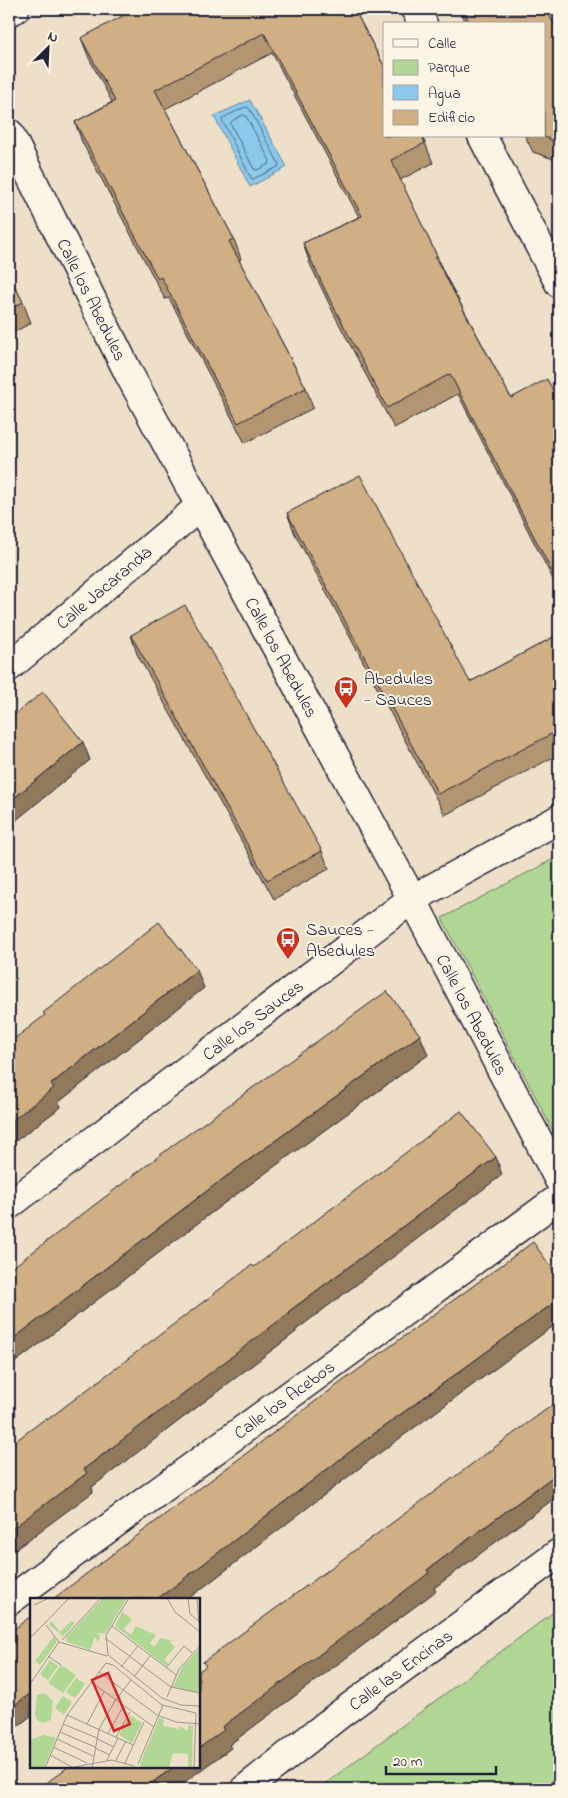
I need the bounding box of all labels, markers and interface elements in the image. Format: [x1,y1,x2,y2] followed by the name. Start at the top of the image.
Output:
[22,22,72,72] north arrow
[383,22,546,138] legend
[44,26,61,49] text: N
[428,33,456,55] text: Calle
[428,57,470,79] text: Parque
[428,83,461,106] text: Agua
[428,107,475,129] text: Edificio
[49,235,132,366] street label: Calle los Abedules
[51,541,159,637] street label: Calle Jacaranda
[237,593,323,723] street label: Calle los Abedules
[364,667,433,714] place label: Abedules - Sauces
[333,675,359,709] bus stop icon: Abedules - Sauces
[306,918,375,965] place label: Sauces - Abedules
[275,926,301,960] bus stop icon: Sauces - Abedules
[428,950,513,1081] street label: Calle los Abedules
[198,975,310,1069] street label: Calle los Sauces
[229,1355,341,1447] street label: Calle los Acebos
[30,1598,200,1768] inset map
[344,1624,459,1718] street label: Calle las Encinas
[386,1743,496,1775] scale bar
[393,1751,423,1773] text: 20 m

